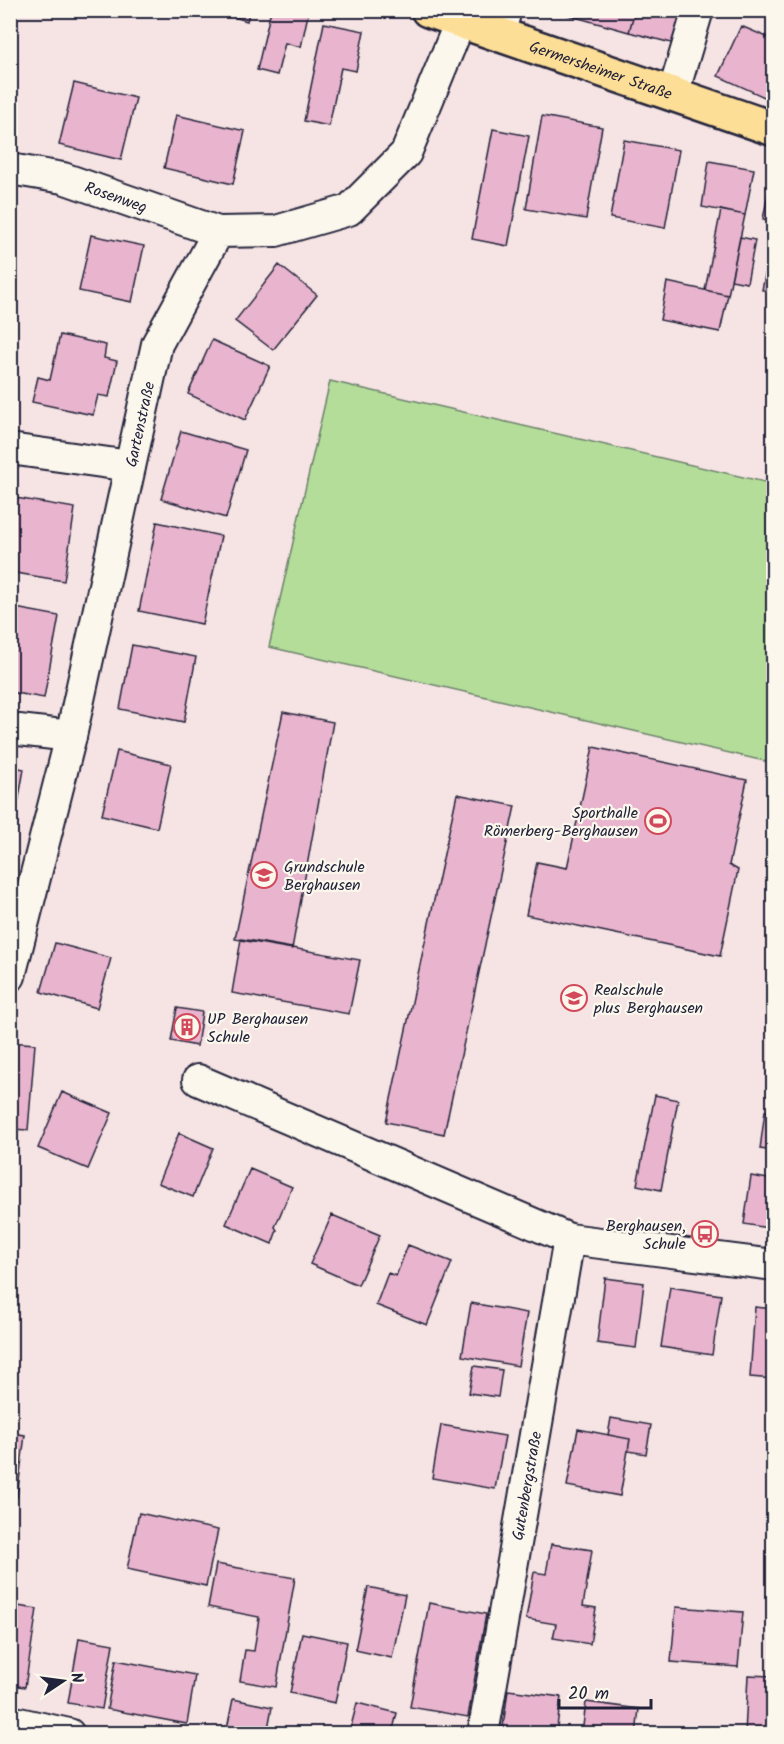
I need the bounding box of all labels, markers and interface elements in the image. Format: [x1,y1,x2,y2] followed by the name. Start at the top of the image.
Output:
[526,35,675,107] street label: Germersheimer Straße
[81,175,150,220] street label: Rosenweg
[119,379,162,470] street label: Gartenstraße
[484,801,638,844] place label: Sporthalle Römerberg-Berghausen
[643,806,673,836] sports icon: Sporthalle Römerberg-Berghausen
[284,855,365,898] place label: Grundschule Berghausen
[249,860,279,890] school or university icon: Grundschule Berghausen
[593,978,703,1021] place label: Realschule plus Berghausen
[559,983,589,1013] school or university icon: Realschule plus Berghausen
[207,1007,308,1050] place label: UP Berghausen Schule
[172,1012,202,1042] building icon: UP Berghausen Schule
[606,1214,686,1257] place label: Berghausen, Schule
[690,1219,720,1249] bus stop icon: Berghausen, Schule
[506,1429,549,1542] street label: Gutenbergstraße
[33,1651,93,1711] north arrow
[63,1670,89,1686] text: N
[559,1672,650,1710] scale bar
[568,1680,609,1709] text: 20 m

